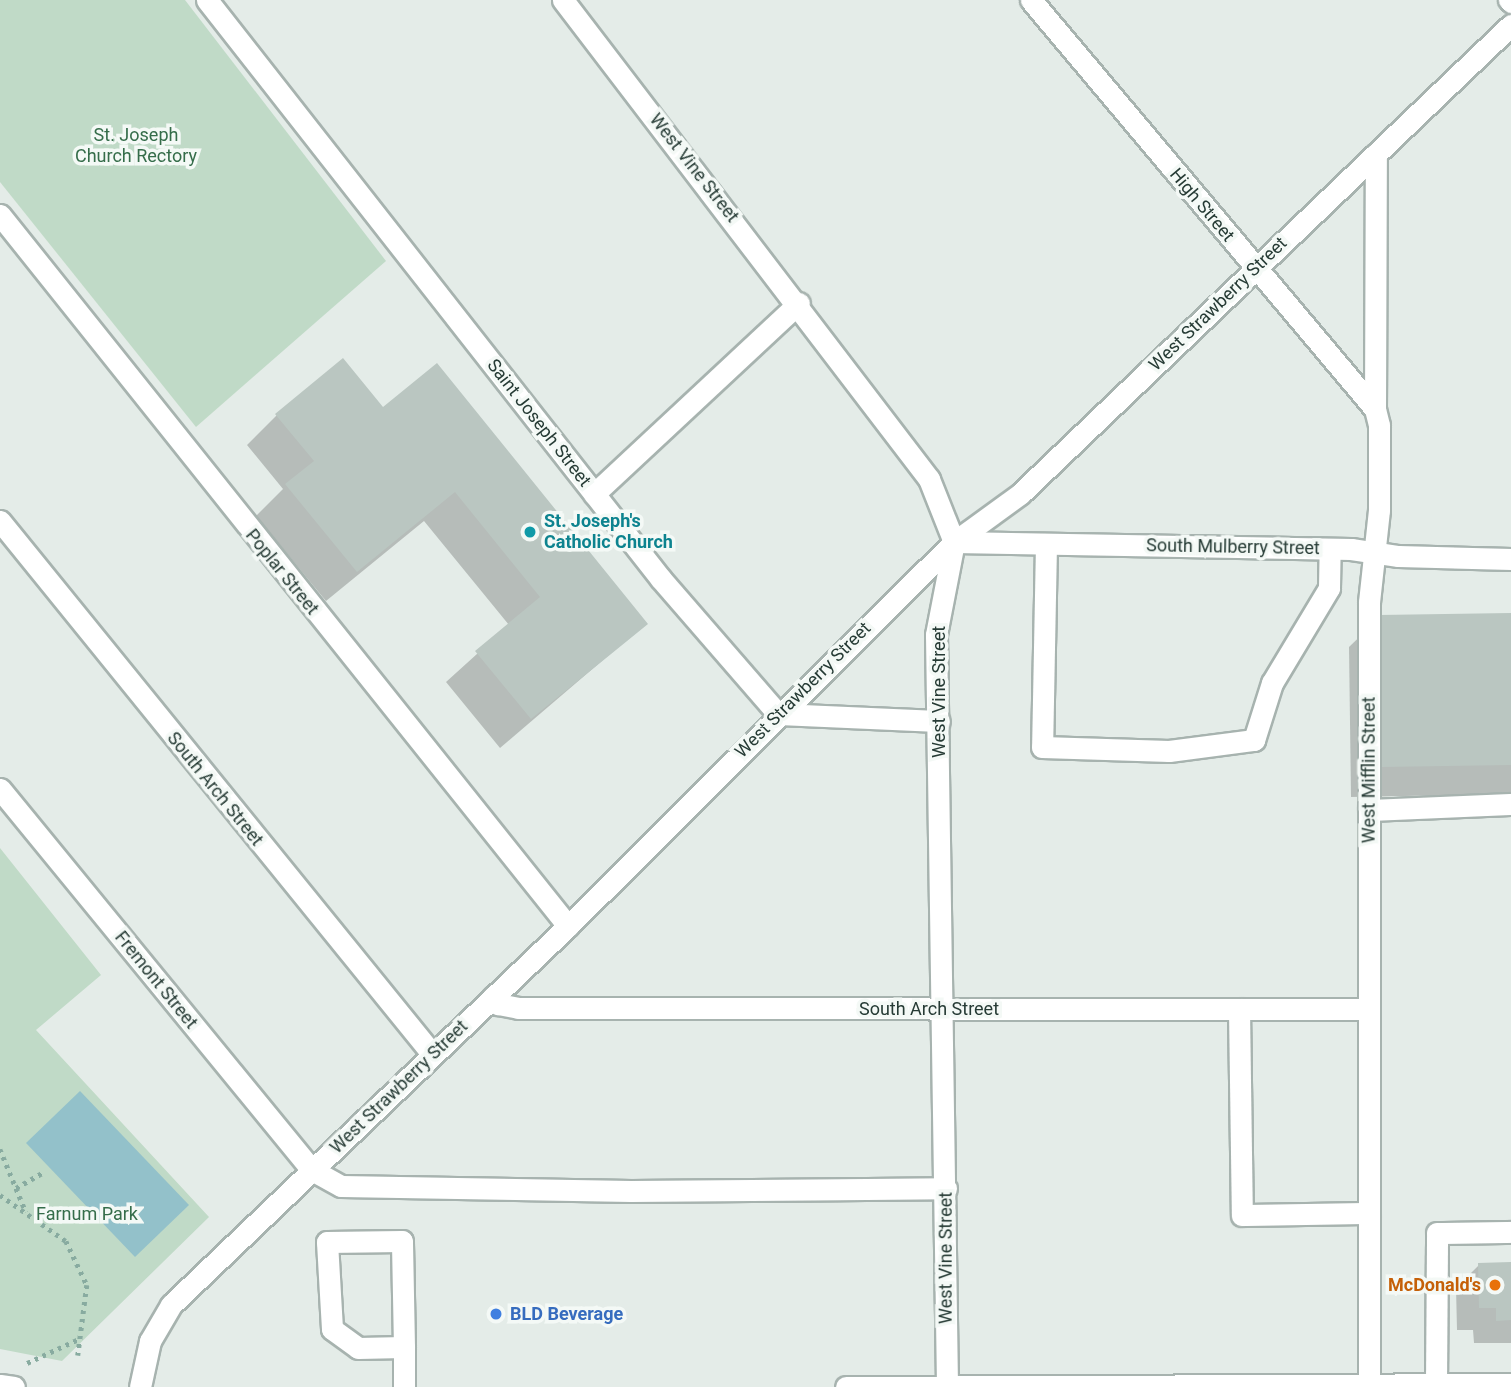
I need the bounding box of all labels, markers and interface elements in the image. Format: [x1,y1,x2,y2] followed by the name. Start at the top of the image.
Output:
[645,109,743,227] street label: West Vine Street
[75,125,197,168] park label: St. Joseph Church Rectory
[1165,164,1239,246] street label: High Street
[1145,233,1291,375] street label: West Strawberry Street
[482,355,596,491] street label: Saint Joseph Street
[544,511,673,554] place label: St. Joseph's Catholic Church
[522,524,538,540] marker: St. Joseph's Catholic Church
[241,525,323,619] street label: Poplar Street
[1146,535,1320,559] street label: South Mulberry Street
[731,618,875,762] street label: West Strawberry Street
[928,626,950,758] street label: West Vine Street
[1358,697,1380,843] street label: West Mifflin Street
[163,728,267,850] street label: South Arch Street
[110,927,202,1033] street label: Fremont Street
[859,998,999,1020] street label: South Arch Street
[326,1016,472,1158] street label: West Strawberry Street
[935,1192,957,1324] street label: West Vine Street
[36,1203,138,1225] park label: Farnum Park
[1388,1274,1481,1296] place label: McDonald's
[1487,1277,1503,1293] marker: McDonald's
[510,1303,623,1325] place label: BLD Beverage
[488,1306,504,1322] marker: BLD Beverage

